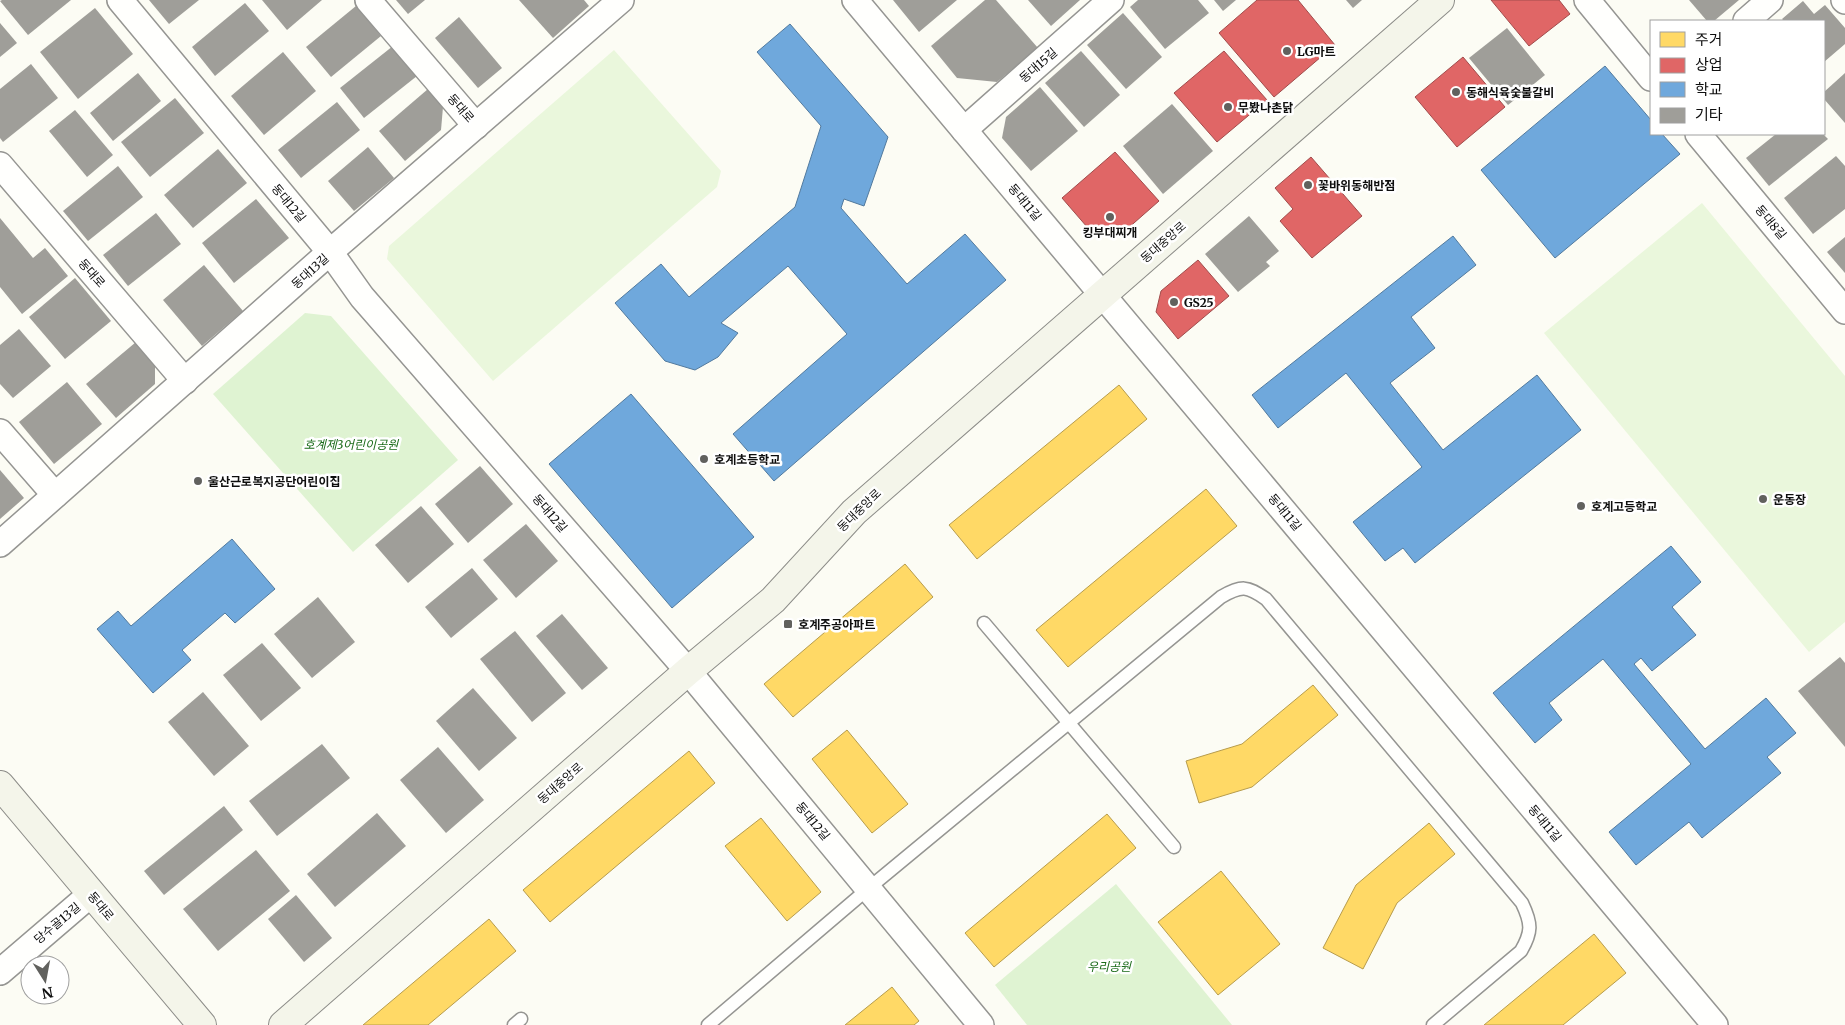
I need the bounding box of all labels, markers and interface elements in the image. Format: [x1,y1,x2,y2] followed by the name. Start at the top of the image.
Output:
[1650,20,1825,135] legend
[1695,30,1723,49] text: 주거
[1297,44,1336,59] place label: LG마트
[1016,45,1060,85] street label: 동대15길
[1281,45,1293,57] marker: LG마트
[1695,55,1723,74] text: 상업
[1695,80,1723,99] text: 학교
[1466,85,1554,100] place label: 동해식육숯불갈비
[1450,86,1462,98] marker: 동해식육숯불갈비
[444,91,478,125] street label: 동대로
[1238,100,1293,115] place label: 무봤나촌닭
[1222,101,1234,113] marker: 무봤나촌닭
[1695,105,1723,124] text: 기타
[1318,178,1395,193] place label: 꽃바위동해반점
[1302,179,1314,191] marker: 꽃바위동해반점
[1005,180,1045,224] street label: 동대11길
[269,181,309,225] street label: 동대12길
[1752,202,1790,242] street label: 동대8길
[1104,211,1116,223] marker: 킹부대찌개
[1137,218,1189,266] street label: 동대중앙로
[1082,225,1138,240] place label: 킹부대찌개
[288,250,332,292] street label: 동대13길
[75,256,109,290] street label: 동대로
[1184,295,1214,310] place label: GS25
[1168,296,1180,308] marker: GS25
[304,437,399,452] park label: 호계제3어린이공원
[714,452,780,467] place label: 호계초등학교
[698,453,710,465] marker: 호계초등학교
[208,474,340,489] place label: 울산근로복지공단어린이집
[192,475,204,487] marker: 울산근로복지공단어린이집
[834,485,884,535] street label: 동대중앙로
[1265,490,1305,534] street label: 동대11길
[529,491,571,535] street label: 동대12길
[1773,492,1806,507] place label: 운동장
[1757,493,1769,505] marker: 운동장
[1591,499,1657,514] place label: 호계고등학교
[1575,500,1587,512] marker: 호계고등학교
[798,617,875,632] place label: 호계주공아파트
[782,618,794,630] marker: 호계주공아파트
[534,759,586,807] street label: 동대중앙로
[793,799,833,843] street label: 동대12길
[1525,801,1565,845] street label: 동대11길
[85,888,117,924] street label: 동대로
[31,899,83,947] street label: 당수골13길
[20,955,70,1005] north arrow
[1087,959,1132,974] park label: 우리공원
[40,983,55,1003] text: N

